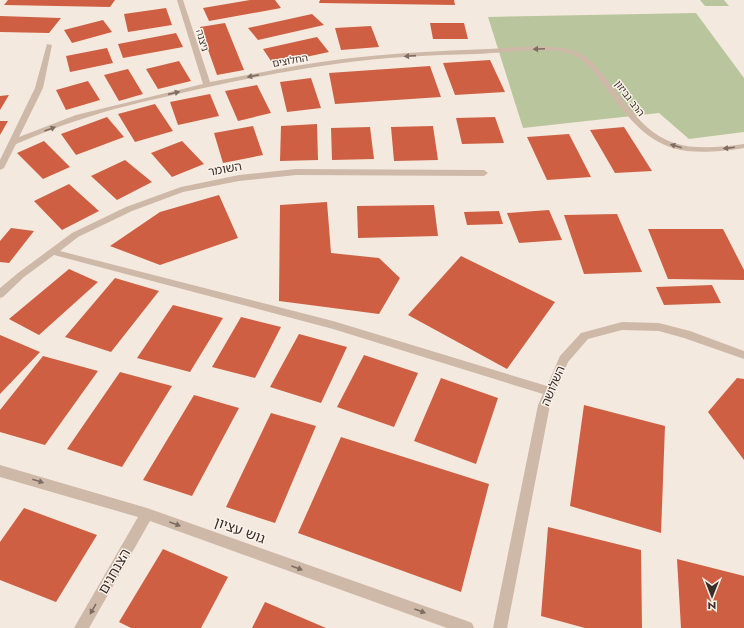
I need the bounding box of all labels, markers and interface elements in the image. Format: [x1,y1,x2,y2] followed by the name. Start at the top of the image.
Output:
[192,27,213,53] street label: ניצנה
[532,46,545,52] one-way arrow
[271,50,309,71] street label: החלוצים
[403,52,416,59] one-way arrow
[247,74,259,80] one-way arrow
[611,77,648,120] street label: הרב גביזון
[168,89,181,95] one-way arrow
[44,125,56,131] one-way arrow
[670,143,682,149] one-way arrow
[723,145,735,151] one-way arrow
[207,157,243,181] street label: השומר
[536,363,570,409] street label: השלושה
[32,478,44,484] one-way arrow
[212,512,268,548] street label: גוש עציון
[169,522,181,528] one-way arrow
[93,545,135,597] street label: הצנחנים
[292,565,304,571] one-way arrow
[692,576,732,616] north arrow
[708,598,716,614] text: N
[89,603,96,615] one-way arrow
[414,609,426,615] one-way arrow

